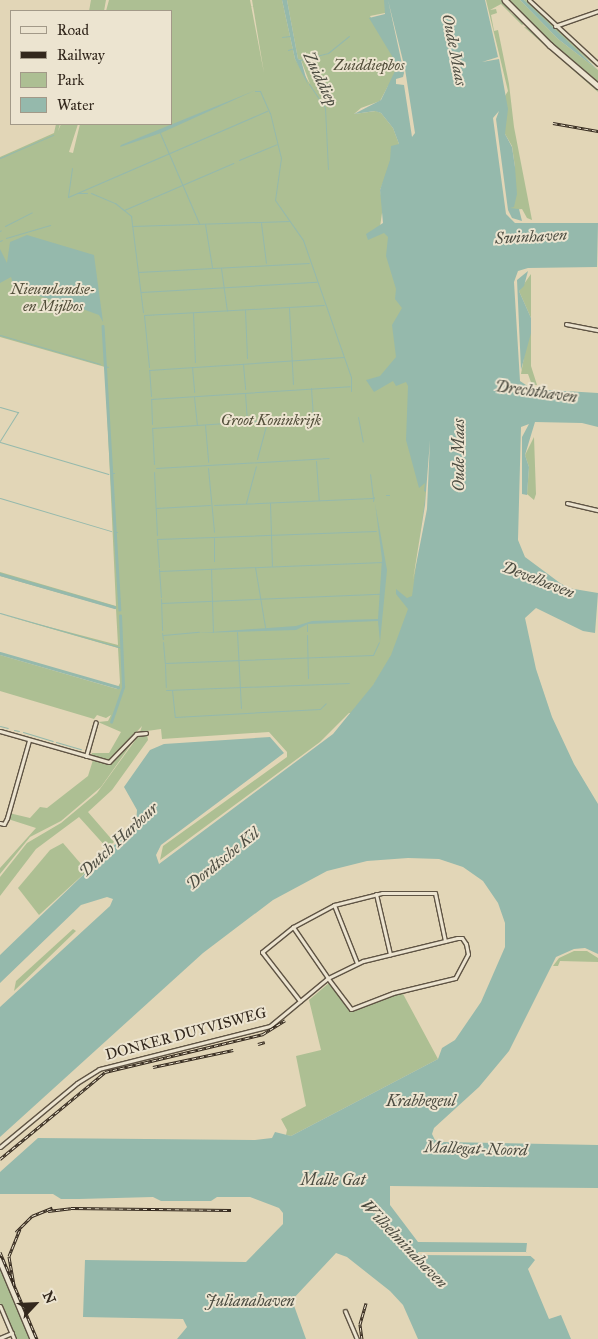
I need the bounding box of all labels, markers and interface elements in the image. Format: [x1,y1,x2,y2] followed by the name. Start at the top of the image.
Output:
[10,10,172,125] legend
[438,12,470,88] water label: Oude Maas
[57,21,89,39] text: Road
[57,46,105,64] text: Railway
[299,49,341,109] water label: Zuiddiep
[333,57,405,75] park label: Zuiddiepbos
[57,71,84,89] text: Park
[57,96,94,114] text: Water
[495,226,567,248] water label: Swinhaven
[10,280,96,315] park label: Nieuwlandse- en Mijlbos
[494,377,578,407] water label: Drechthaven
[221,412,321,430] park label: Groot Koninkrijk
[449,419,469,491] water label: Oude Maas
[499,557,577,603] water label: Develhaven
[76,799,162,881] water label: Dutch Harbour
[183,824,263,894] water label: Dordtsche Kil
[104,1004,268,1064] street label: DONKER DUYVISWEG
[386,1091,456,1111] water label: Krabbegeul
[424,1138,528,1160] water label: Mallegat-Noord
[301,1170,365,1190] water label: Malle Gat
[357,1196,451,1292] water label: Wilhelminahaven
[10,1279,60,1329] north arrow
[39,1288,59,1306] text: N
[205,1291,295,1311] water label: Julianahaven

